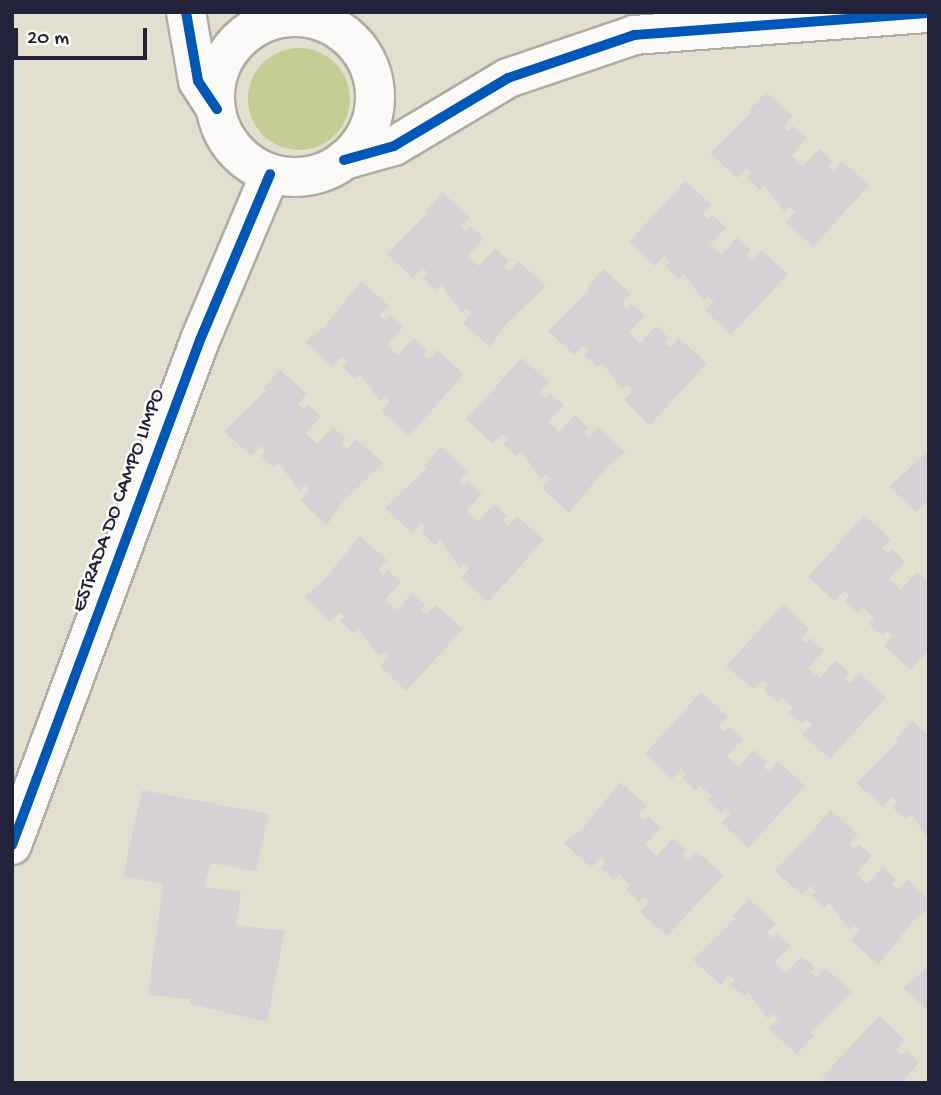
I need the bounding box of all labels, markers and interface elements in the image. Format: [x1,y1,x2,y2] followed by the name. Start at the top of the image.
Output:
[18,14,150,58] scale bar
[27,27,69,52] text: 20 m
[68,386,172,616] street label: ESTRADA DO CAMPO LIMPO

